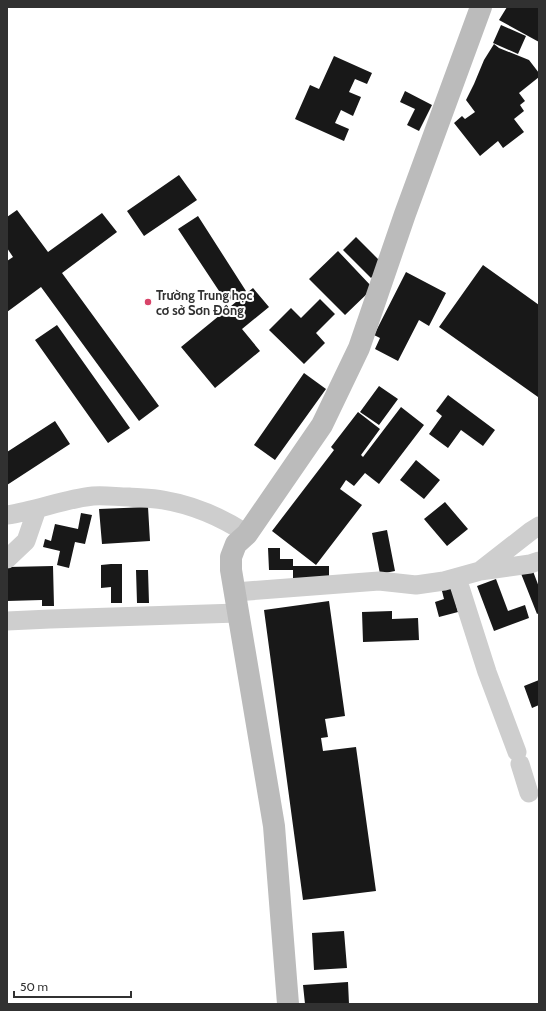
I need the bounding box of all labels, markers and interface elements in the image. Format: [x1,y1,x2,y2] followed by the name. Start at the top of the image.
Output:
[156,287,252,318] place label: Trường Trung học cơ sở Sơn Đông
[143,297,153,307] marker: Trường Trung học cơ sở Sơn Đông
[14,973,131,999] scale bar
[20,979,48,994] text: 50 m

